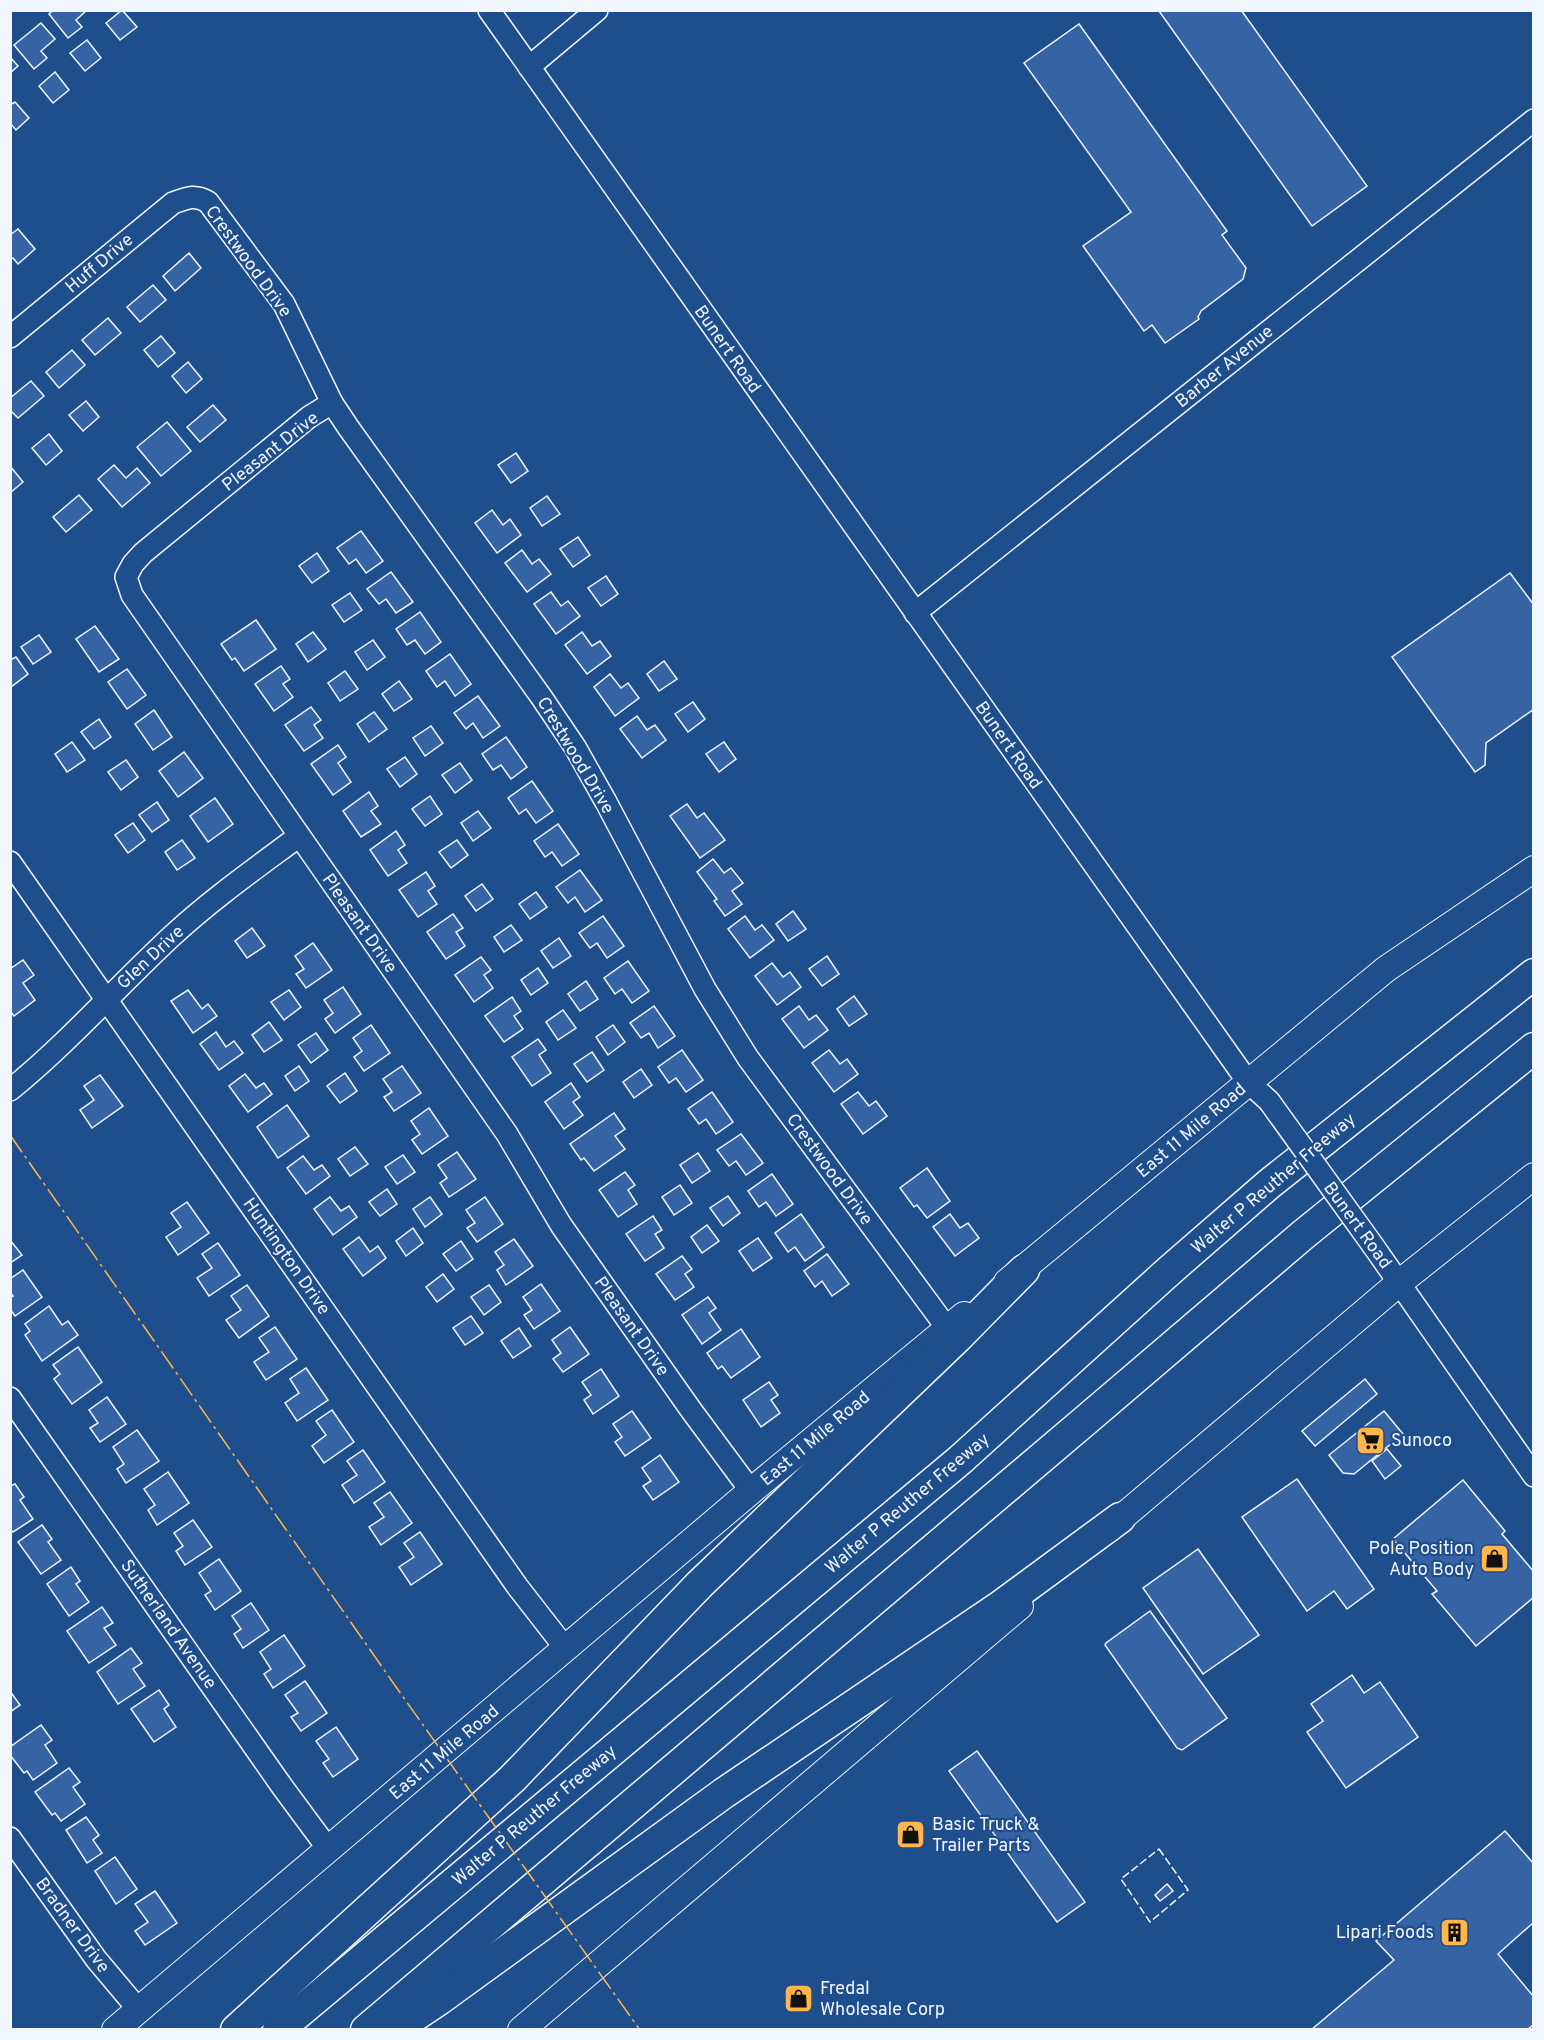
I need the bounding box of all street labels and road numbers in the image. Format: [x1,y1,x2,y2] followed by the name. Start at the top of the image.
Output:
[199,201,296,322] street label: Crestwood Drive
[61,229,139,299] street label: Huff Drive
[688,301,766,398] street label: Bunert Road
[1171,321,1279,414] street label: Barber Avenue
[218,407,324,497] street label: Pleasant Drive
[531,693,619,819] street label: Crestwood Drive
[969,697,1047,794] street label: Bunert Road
[316,869,402,978] street label: Pleasant Drive
[112,921,190,995] street label: Glen Drive
[1132,1078,1252,1184] street label: East 11 Mile Road
[780,1109,877,1230] street label: Crestwood Drive
[1187,1109,1361,1260] street label: Walter P Reuther Freeway
[1317,1178,1396,1274] street label: Bunert Road
[237,1194,335,1320] street label: Huntington Drive
[588,1272,674,1381] street label: Pleasant Drive
[756,1386,876,1492] street label: East 11 Mile Road
[821,1429,995,1580] street label: Walter P Reuther Freeway
[114,1556,221,1694] street label: Sutherland Avenue
[385,1700,505,1806] street label: East 11 Mile Road
[448,1741,622,1892] street label: Walter P Reuther Freeway
[29,1874,114,1978] street label: Bradner Drive

